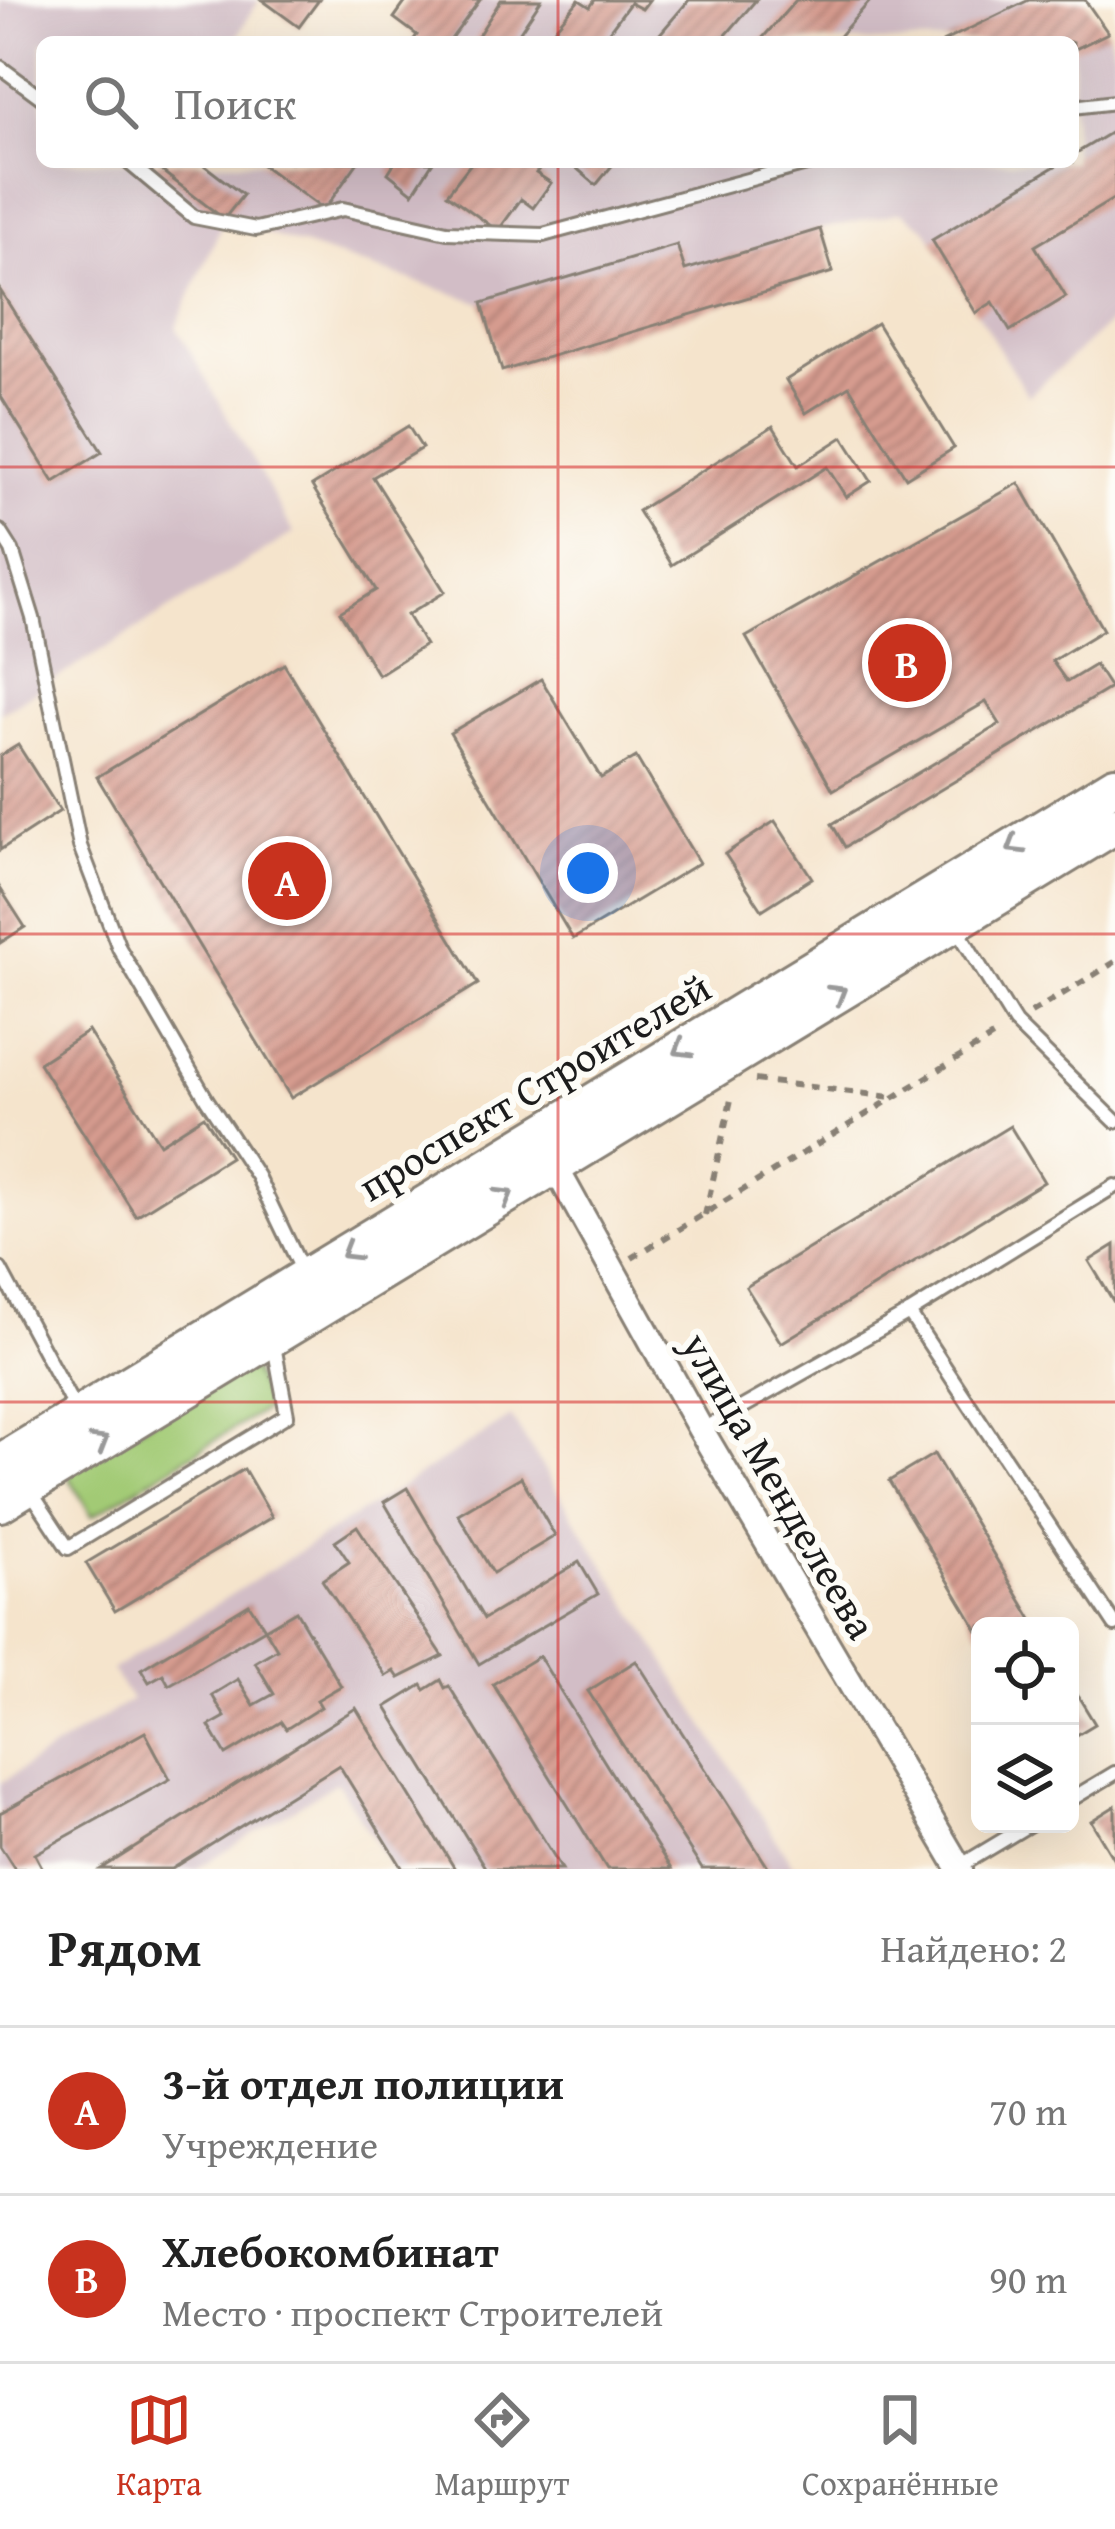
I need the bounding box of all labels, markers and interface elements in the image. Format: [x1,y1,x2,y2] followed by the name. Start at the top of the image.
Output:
[36,36,1079,168] search box
[78,69,144,135] icon: search
[174,70,296,135] text: Поиск
[868,618,946,708] pin: B
[1006,831,1028,854] one-way arrow
[248,836,326,926] pin: A
[558,843,618,903] your location
[346,957,722,1215] street label: проспект Строителей
[825,985,847,1007] one-way arrow
[673,1035,695,1057] one-way arrow
[492,1188,514,1210] one-way arrow
[340,1238,362,1260] one-way arrow
[667,1319,893,1650] street label: улица Менделеева
[87,1434,109,1456] one-way arrow
[971,1617,1079,1833] map controls
[971,1617,1079,1725] button: locate
[971,1725,1079,1833] button: layers
[48,1910,202,1985] text: Рядом
[880,1919,1067,1976] text: Найдено: 2
[162,2050,564,2115] text: 3-й отдел полиции
[75,2082,99,2139] text: A
[989,2082,1067,2139] text: 70 m
[162,2115,378,2172] text: Учреждение
[162,2218,499,2283] text: Хлебокомбинат
[75,2250,99,2307] text: B
[989,2250,1067,2307] text: 90 m
[162,2283,663,2340] text: Место · проспект Строителей
[116,2387,202,2507] tab: Карта
[434,2387,569,2507] tab: Маршрут
[802,2387,999,2507] tab: Сохранённые

